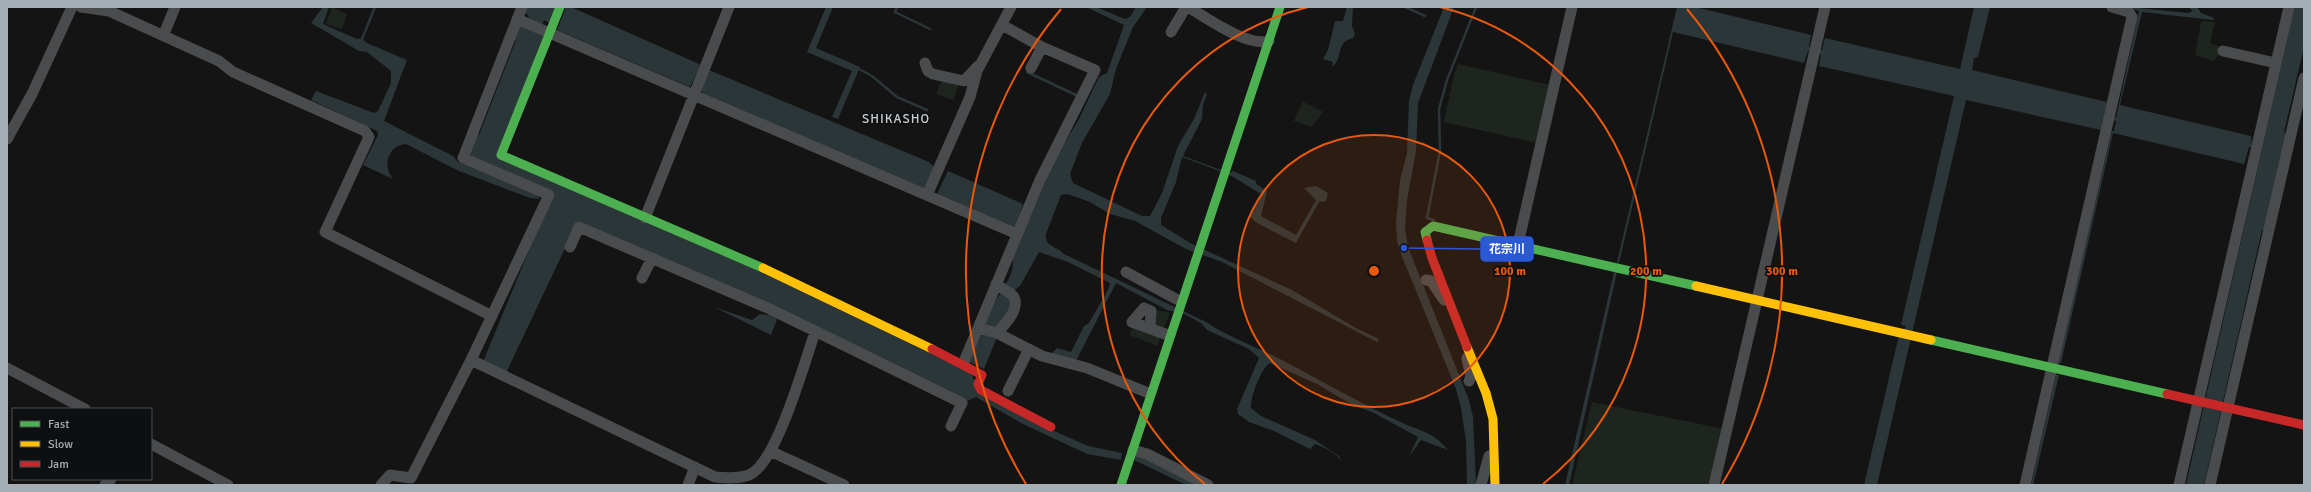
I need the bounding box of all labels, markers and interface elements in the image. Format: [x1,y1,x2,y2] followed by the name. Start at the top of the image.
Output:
[862,111,930,127] district label: SHIKASHO
[1481,237,1533,261] callout: 花宗川
[1489,242,1525,257] text: 花宗川
[1367,264,1381,278] centre of rings
[1494,264,1526,279] text: 100 m
[1630,264,1662,279] text: 200 m
[1766,264,1798,279] text: 300 m
[12,408,152,480] legend
[48,417,69,432] text: Fast
[48,437,73,452] text: Slow
[48,457,69,472] text: Jam

